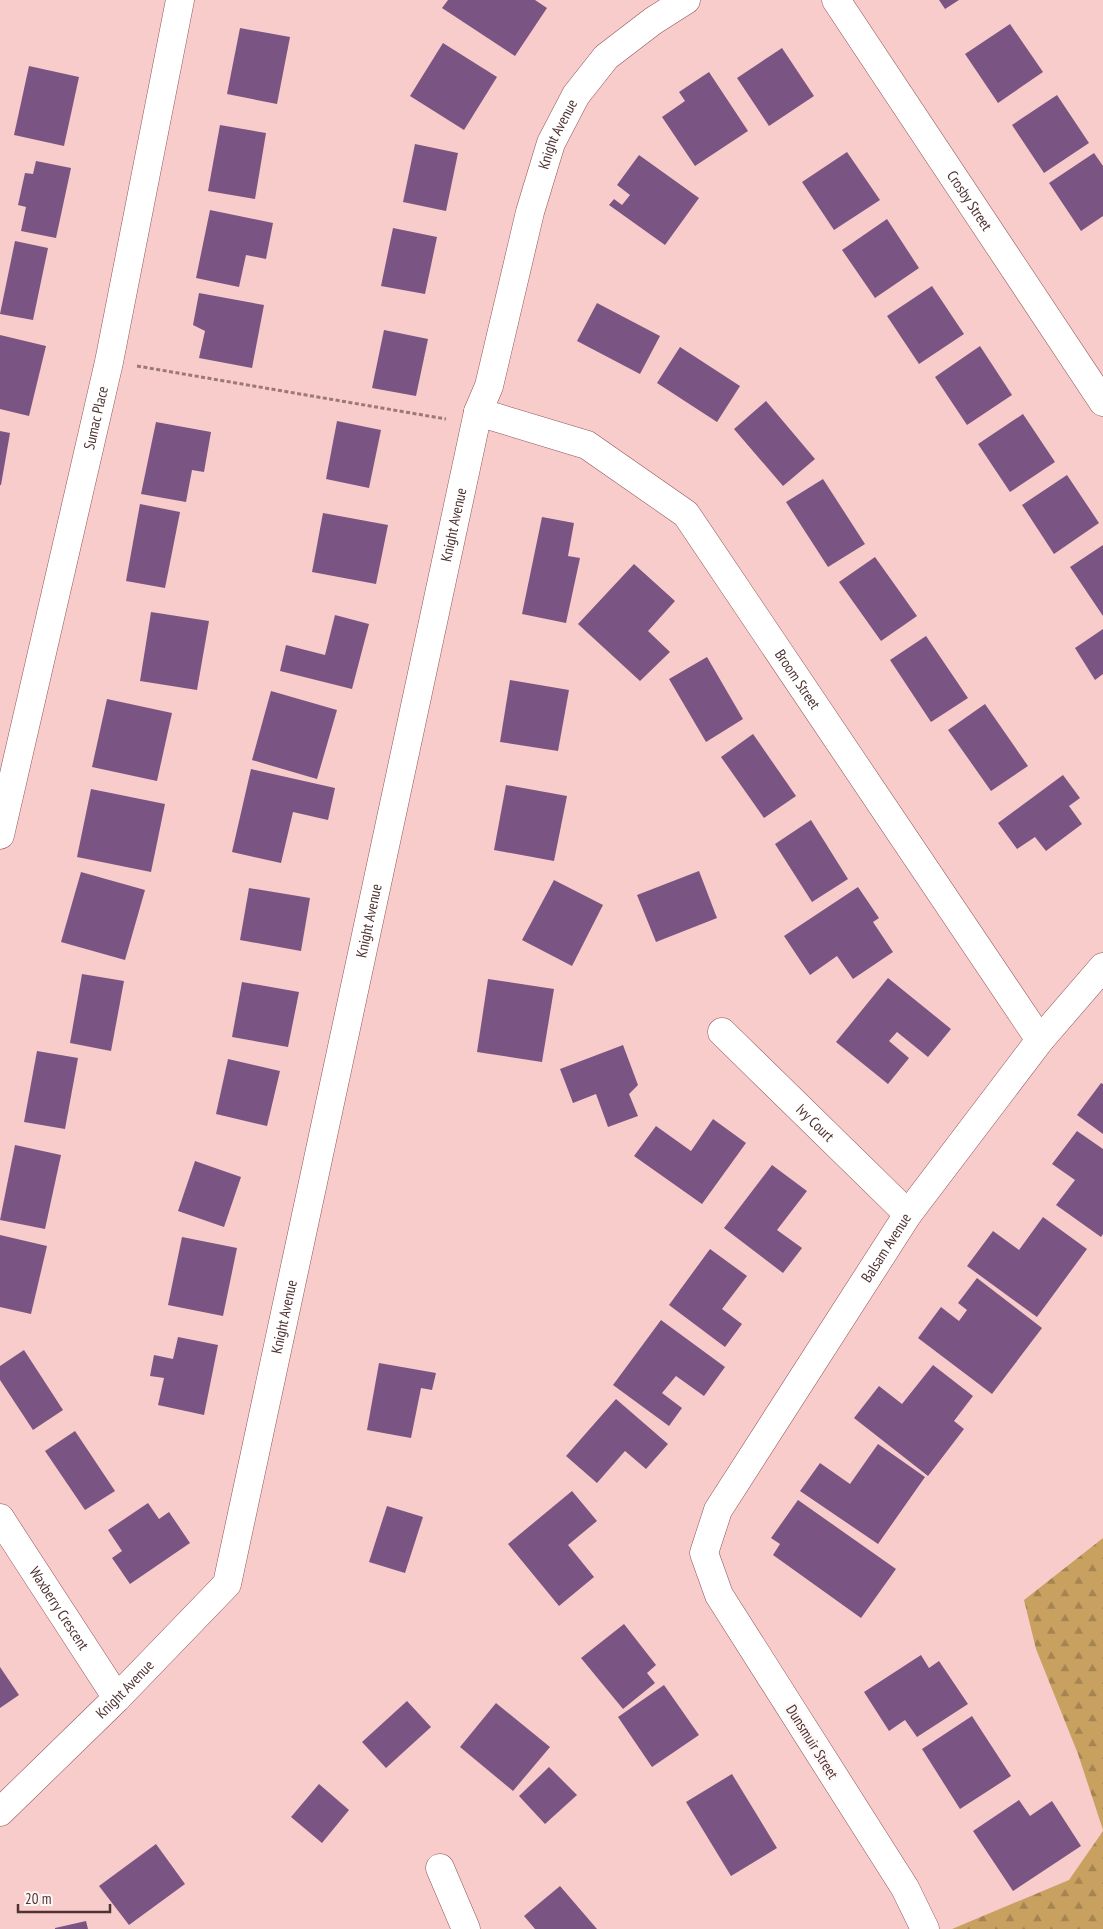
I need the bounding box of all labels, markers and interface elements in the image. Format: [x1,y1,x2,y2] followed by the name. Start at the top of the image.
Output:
[534,96,581,171] street label: Knight Avenue
[943,167,997,234] street label: Crosby Street
[79,384,112,451] street label: Sumac Place
[436,486,470,563] street label: Knight Avenue
[771,646,825,713] street label: Broom Street
[351,882,386,959] street label: Knight Avenue
[792,1100,838,1145] street label: Ivy Court
[857,1210,915,1286] street label: Balsam Avenue
[267,1278,301,1355] street label: Knight Avenue
[25,1563,93,1653] street label: Waxberry Crescent
[92,1656,158,1722] street label: Knight Avenue
[782,1701,843,1782] street label: Dunsmuir Street
[18,1882,110,1914] scale bar
[25,1889,51,1908] text: 20 m

